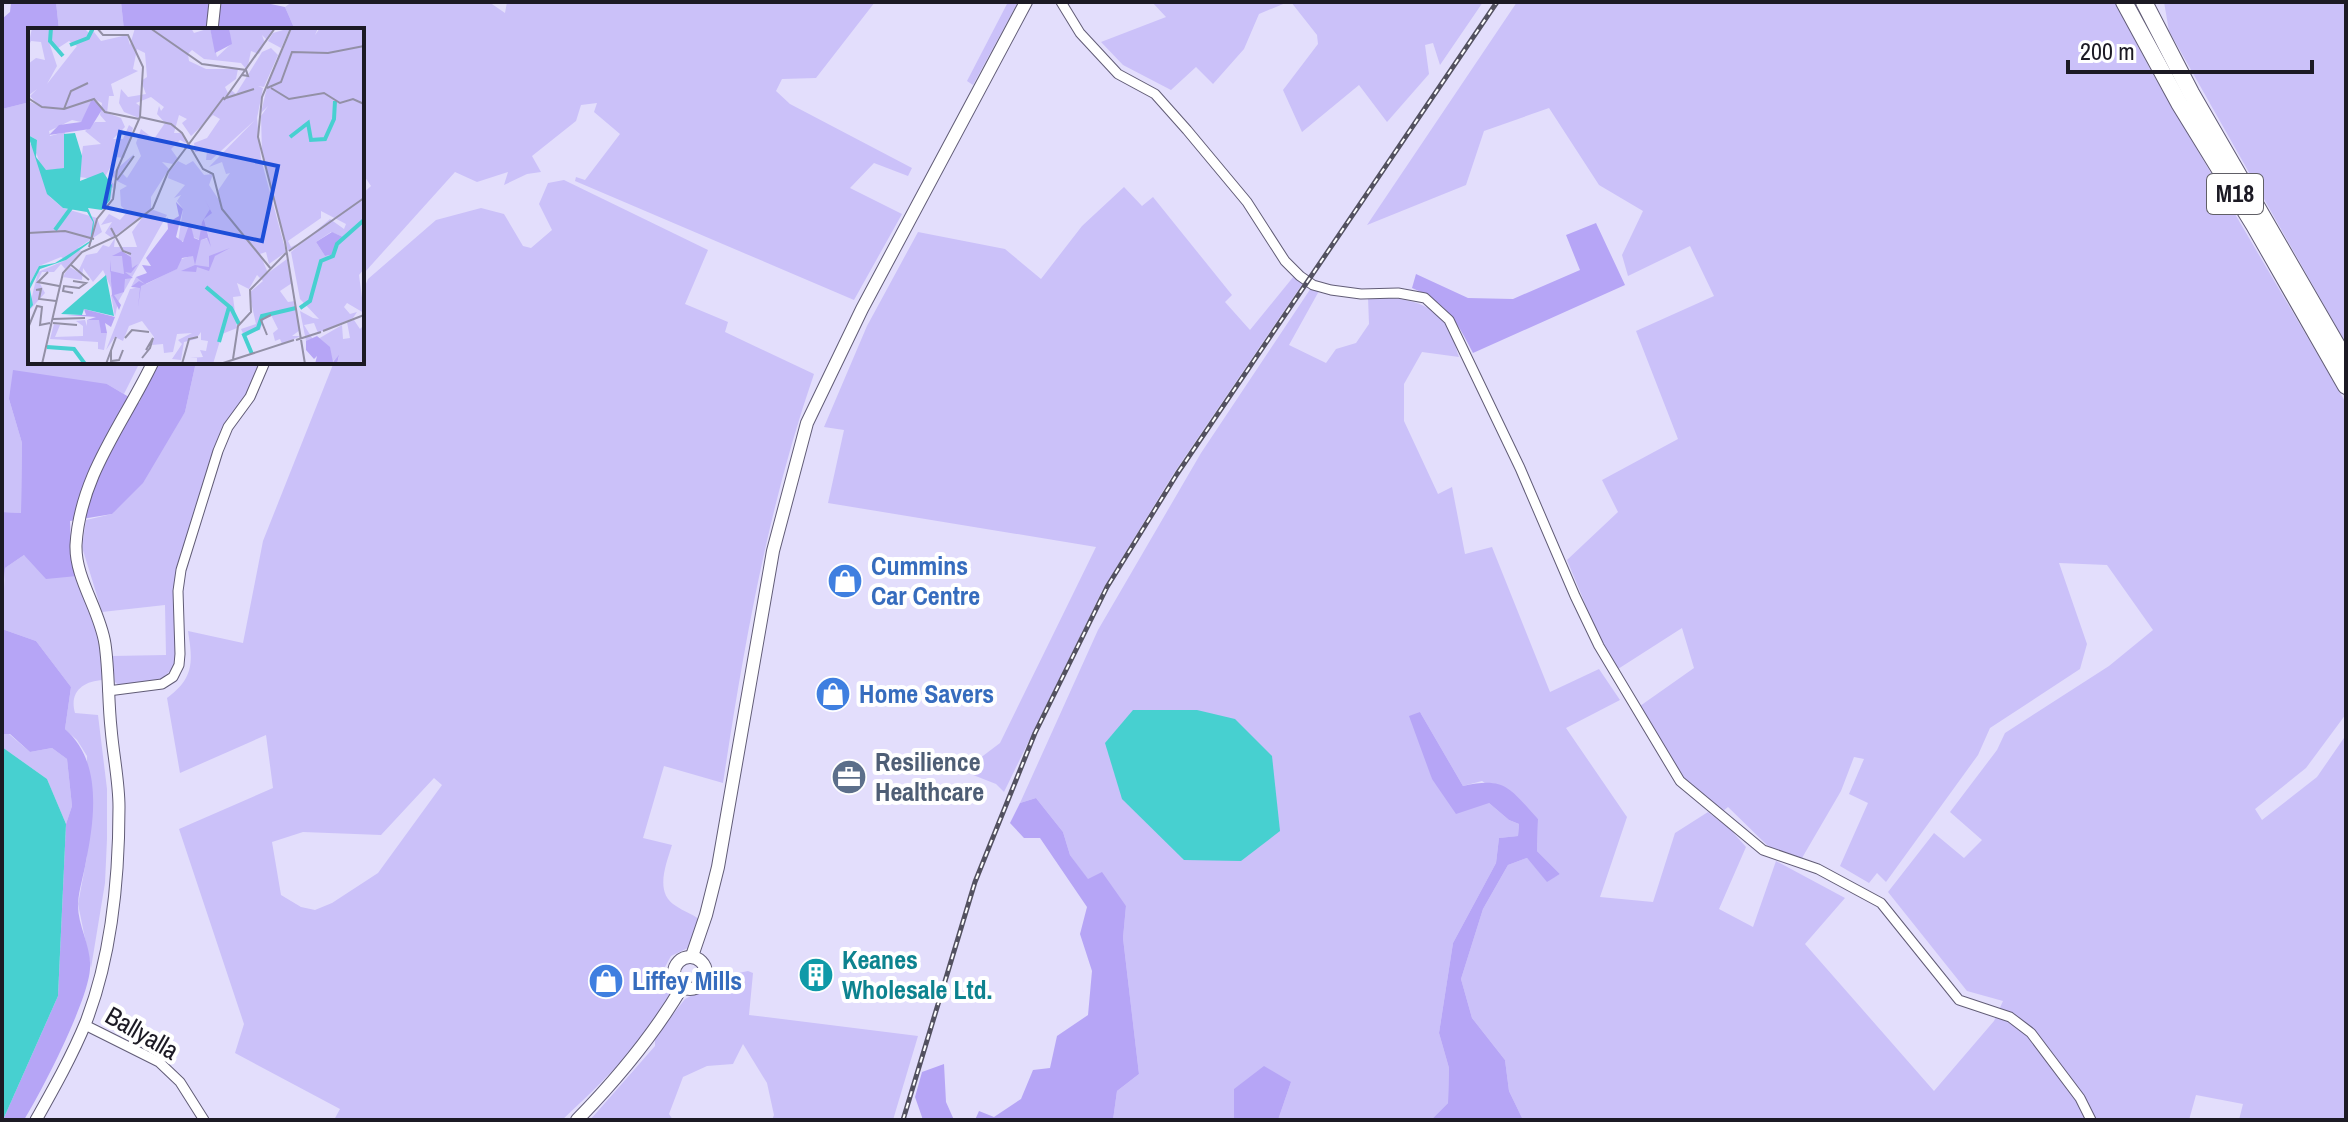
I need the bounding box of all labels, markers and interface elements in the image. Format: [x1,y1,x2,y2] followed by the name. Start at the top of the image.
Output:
[2068,24,2312,74] scale bar
[28,28,364,364] inset map
[2080,35,2135,67] text: 200 m
[2207,174,2263,214] road number: M18
[871,548,980,613] place label: Cummins Car Centre
[826,562,864,600] shop icon: Cummins Car Centre
[814,675,852,713] shop icon: Home Savers
[859,676,994,711] place label: Home Savers
[875,744,984,809] place label: Resilience Healthcare
[830,758,868,796] office icon: Resilience Healthcare
[842,942,992,1007] place label: Keanes Wholesale Ltd.
[797,956,835,994] building icon: Keanes Wholesale Ltd.
[587,962,625,1000] shop icon: Liffey Mills
[632,963,742,998] place label: Liffey Mills
[99,998,185,1068] street label: Ballyalla

